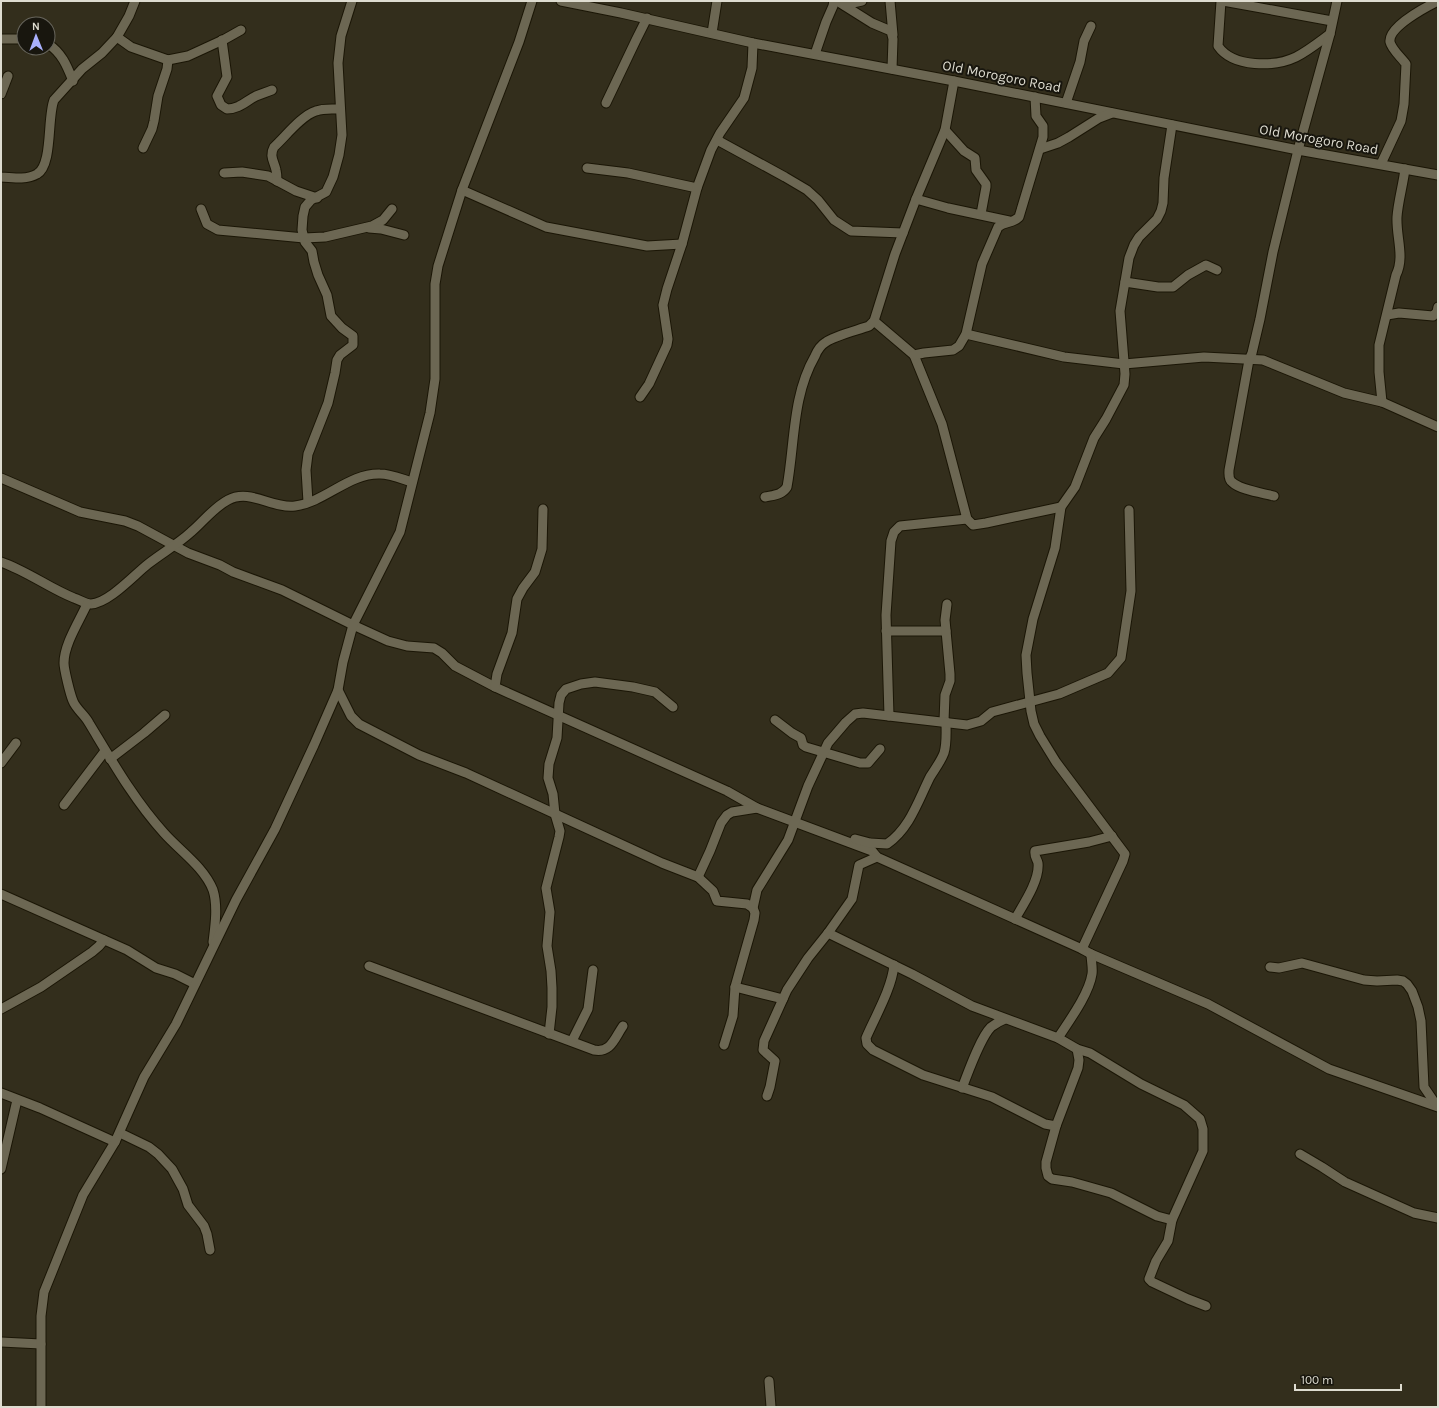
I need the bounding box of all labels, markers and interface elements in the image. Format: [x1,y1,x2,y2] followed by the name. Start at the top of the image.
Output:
[16,16,56,56] north arrow
[32,20,40,33] text: N
[941,57,1063,96] street label: Old Morogoro Road
[1258,121,1380,158] street label: Old Morogoro Road
[1295,1366,1401,1392] scale bar
[1301,1373,1333,1387] text: 100 m

